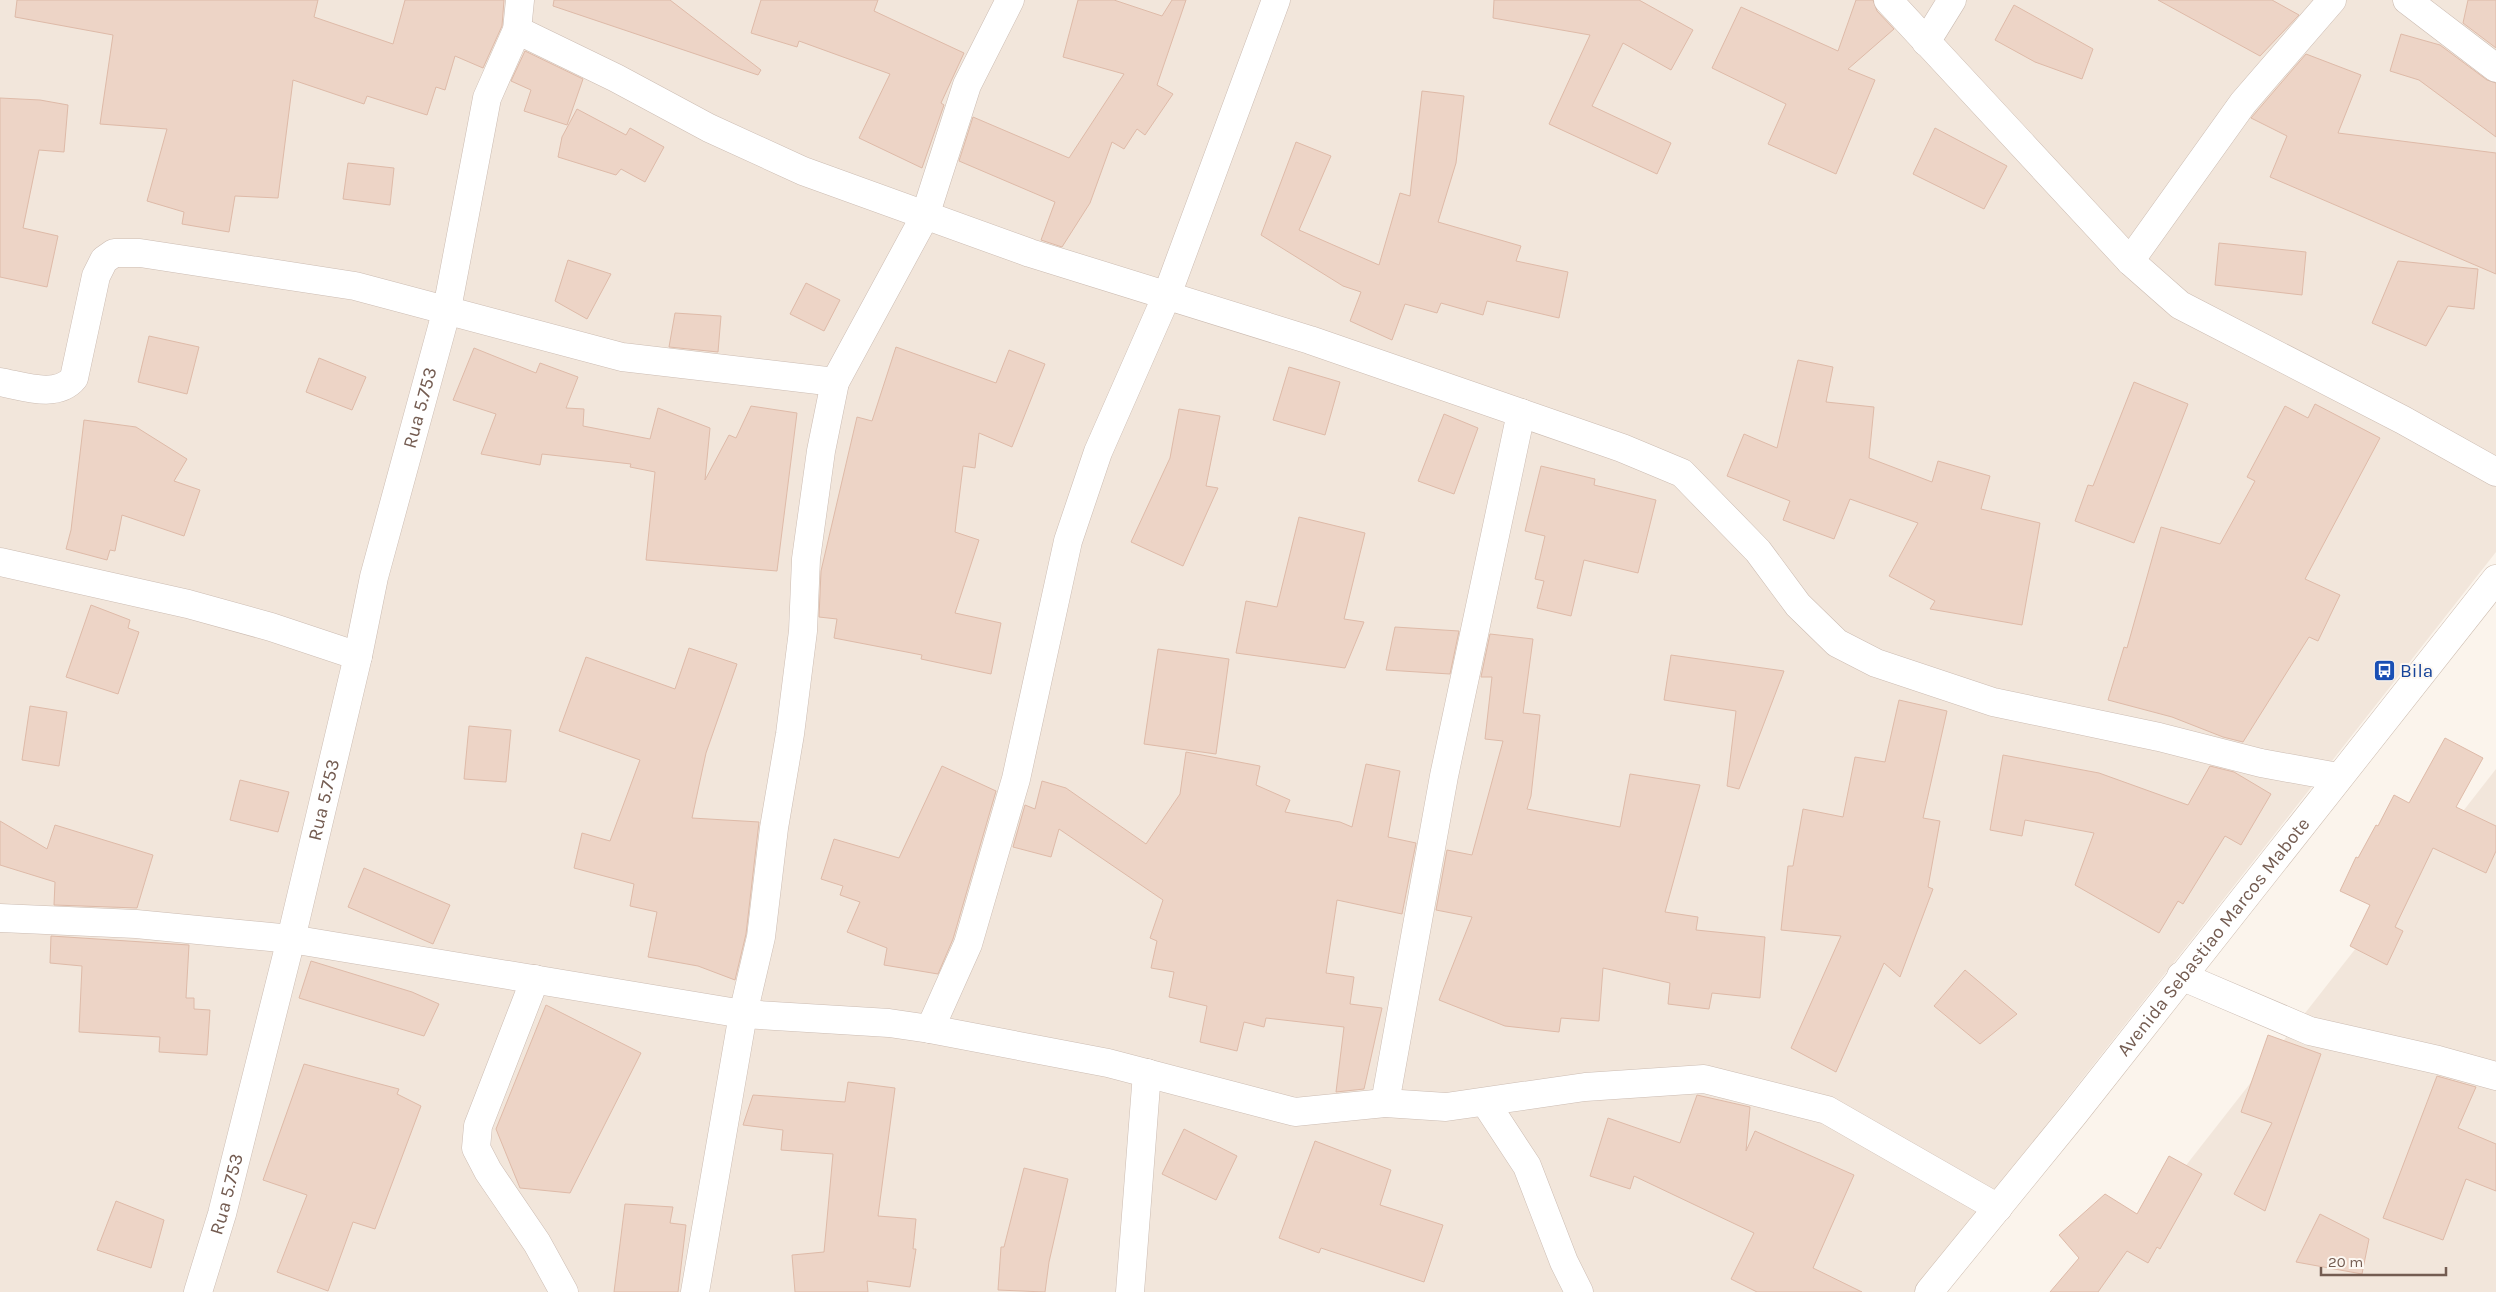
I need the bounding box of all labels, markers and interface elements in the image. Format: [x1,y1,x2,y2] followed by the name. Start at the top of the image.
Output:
[399,365,442,451] street label: Rua 5.753
[2372,659,2396,683] bus stop icon: Bila
[2400,660,2433,682] place label: Bila
[304,757,344,843] street label: Rua 5.753
[2113,813,2314,1061] street label: Avenida Sebastiao Marcos Mabote
[205,1151,248,1237] street label: Rua 5.753
[2321,1244,2446,1276] scale bar
[2328,1253,2363,1271] text: 20 m

